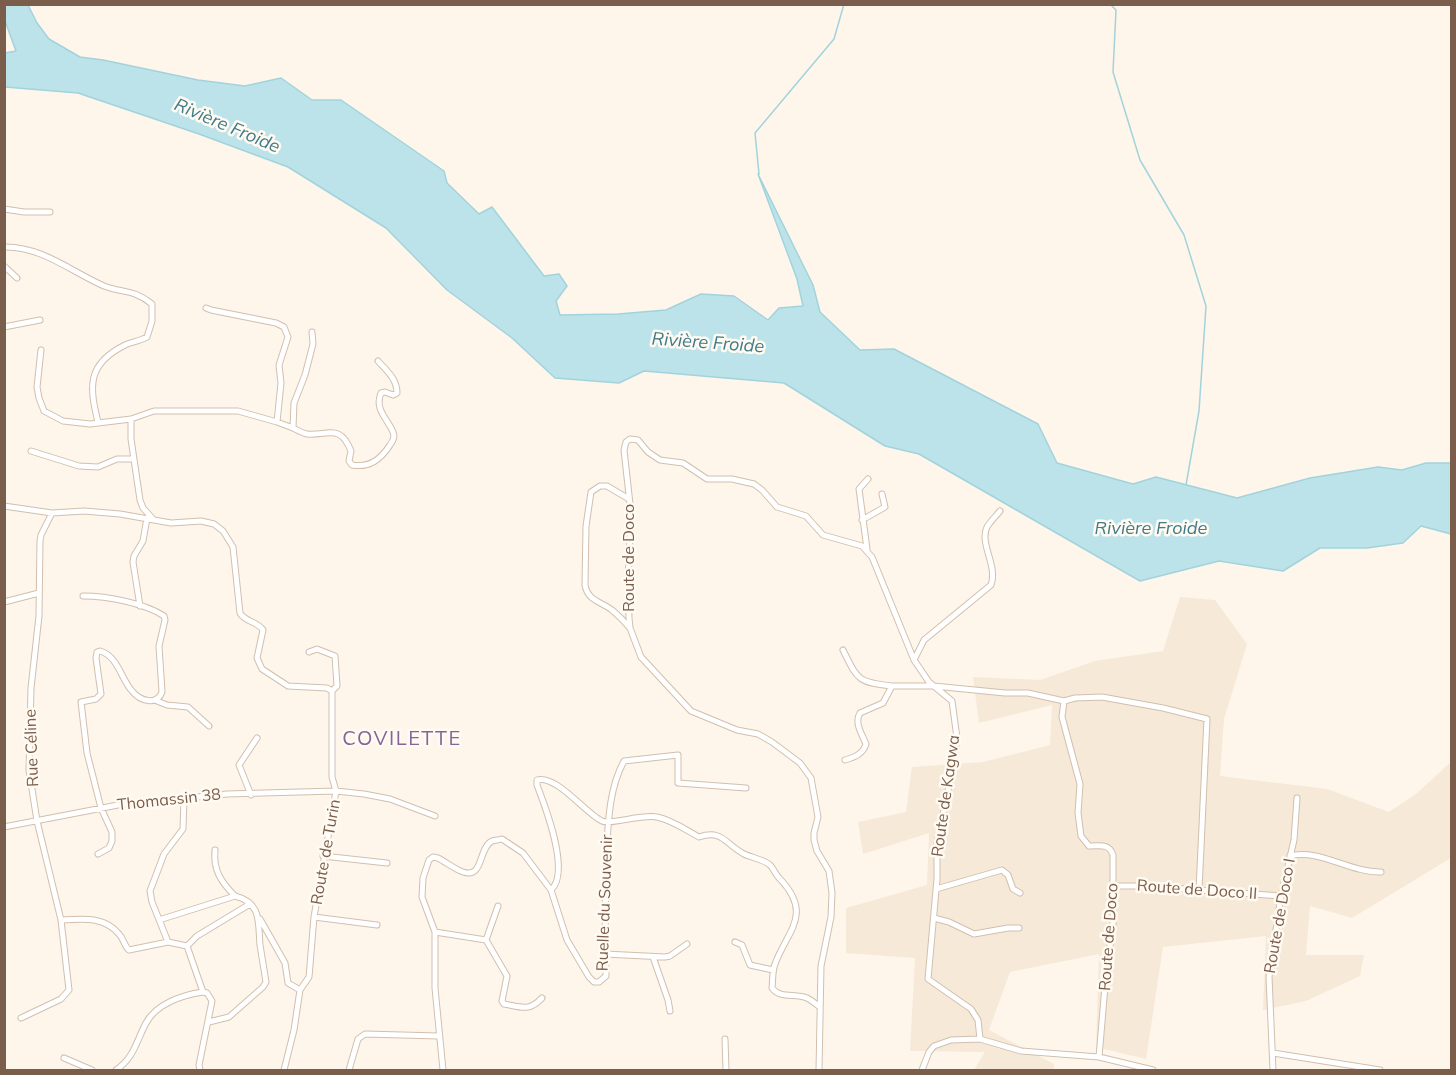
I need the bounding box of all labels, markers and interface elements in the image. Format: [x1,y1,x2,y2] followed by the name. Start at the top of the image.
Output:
[171,94,283,158] water label: Rivière Froide
[651,328,765,358] water label: Rivière Froide
[619,504,639,612] street label: Route de Doco
[1095,518,1207,540] water label: Rivière Froide
[21,709,43,787] street label: Rue Céline
[342,727,462,751] district label: COVILETTE
[928,734,964,858] street label: Route de Kagwa
[116,785,222,815] street label: Thomassin 38
[307,798,345,906] street label: Route de Turin
[593,834,617,972] street label: Ruelle du Souvenir
[1260,857,1300,975] street label: Route de Doco I
[1136,876,1258,904] street label: Route de Doco II
[1096,882,1122,992] street label: Route de Doco

